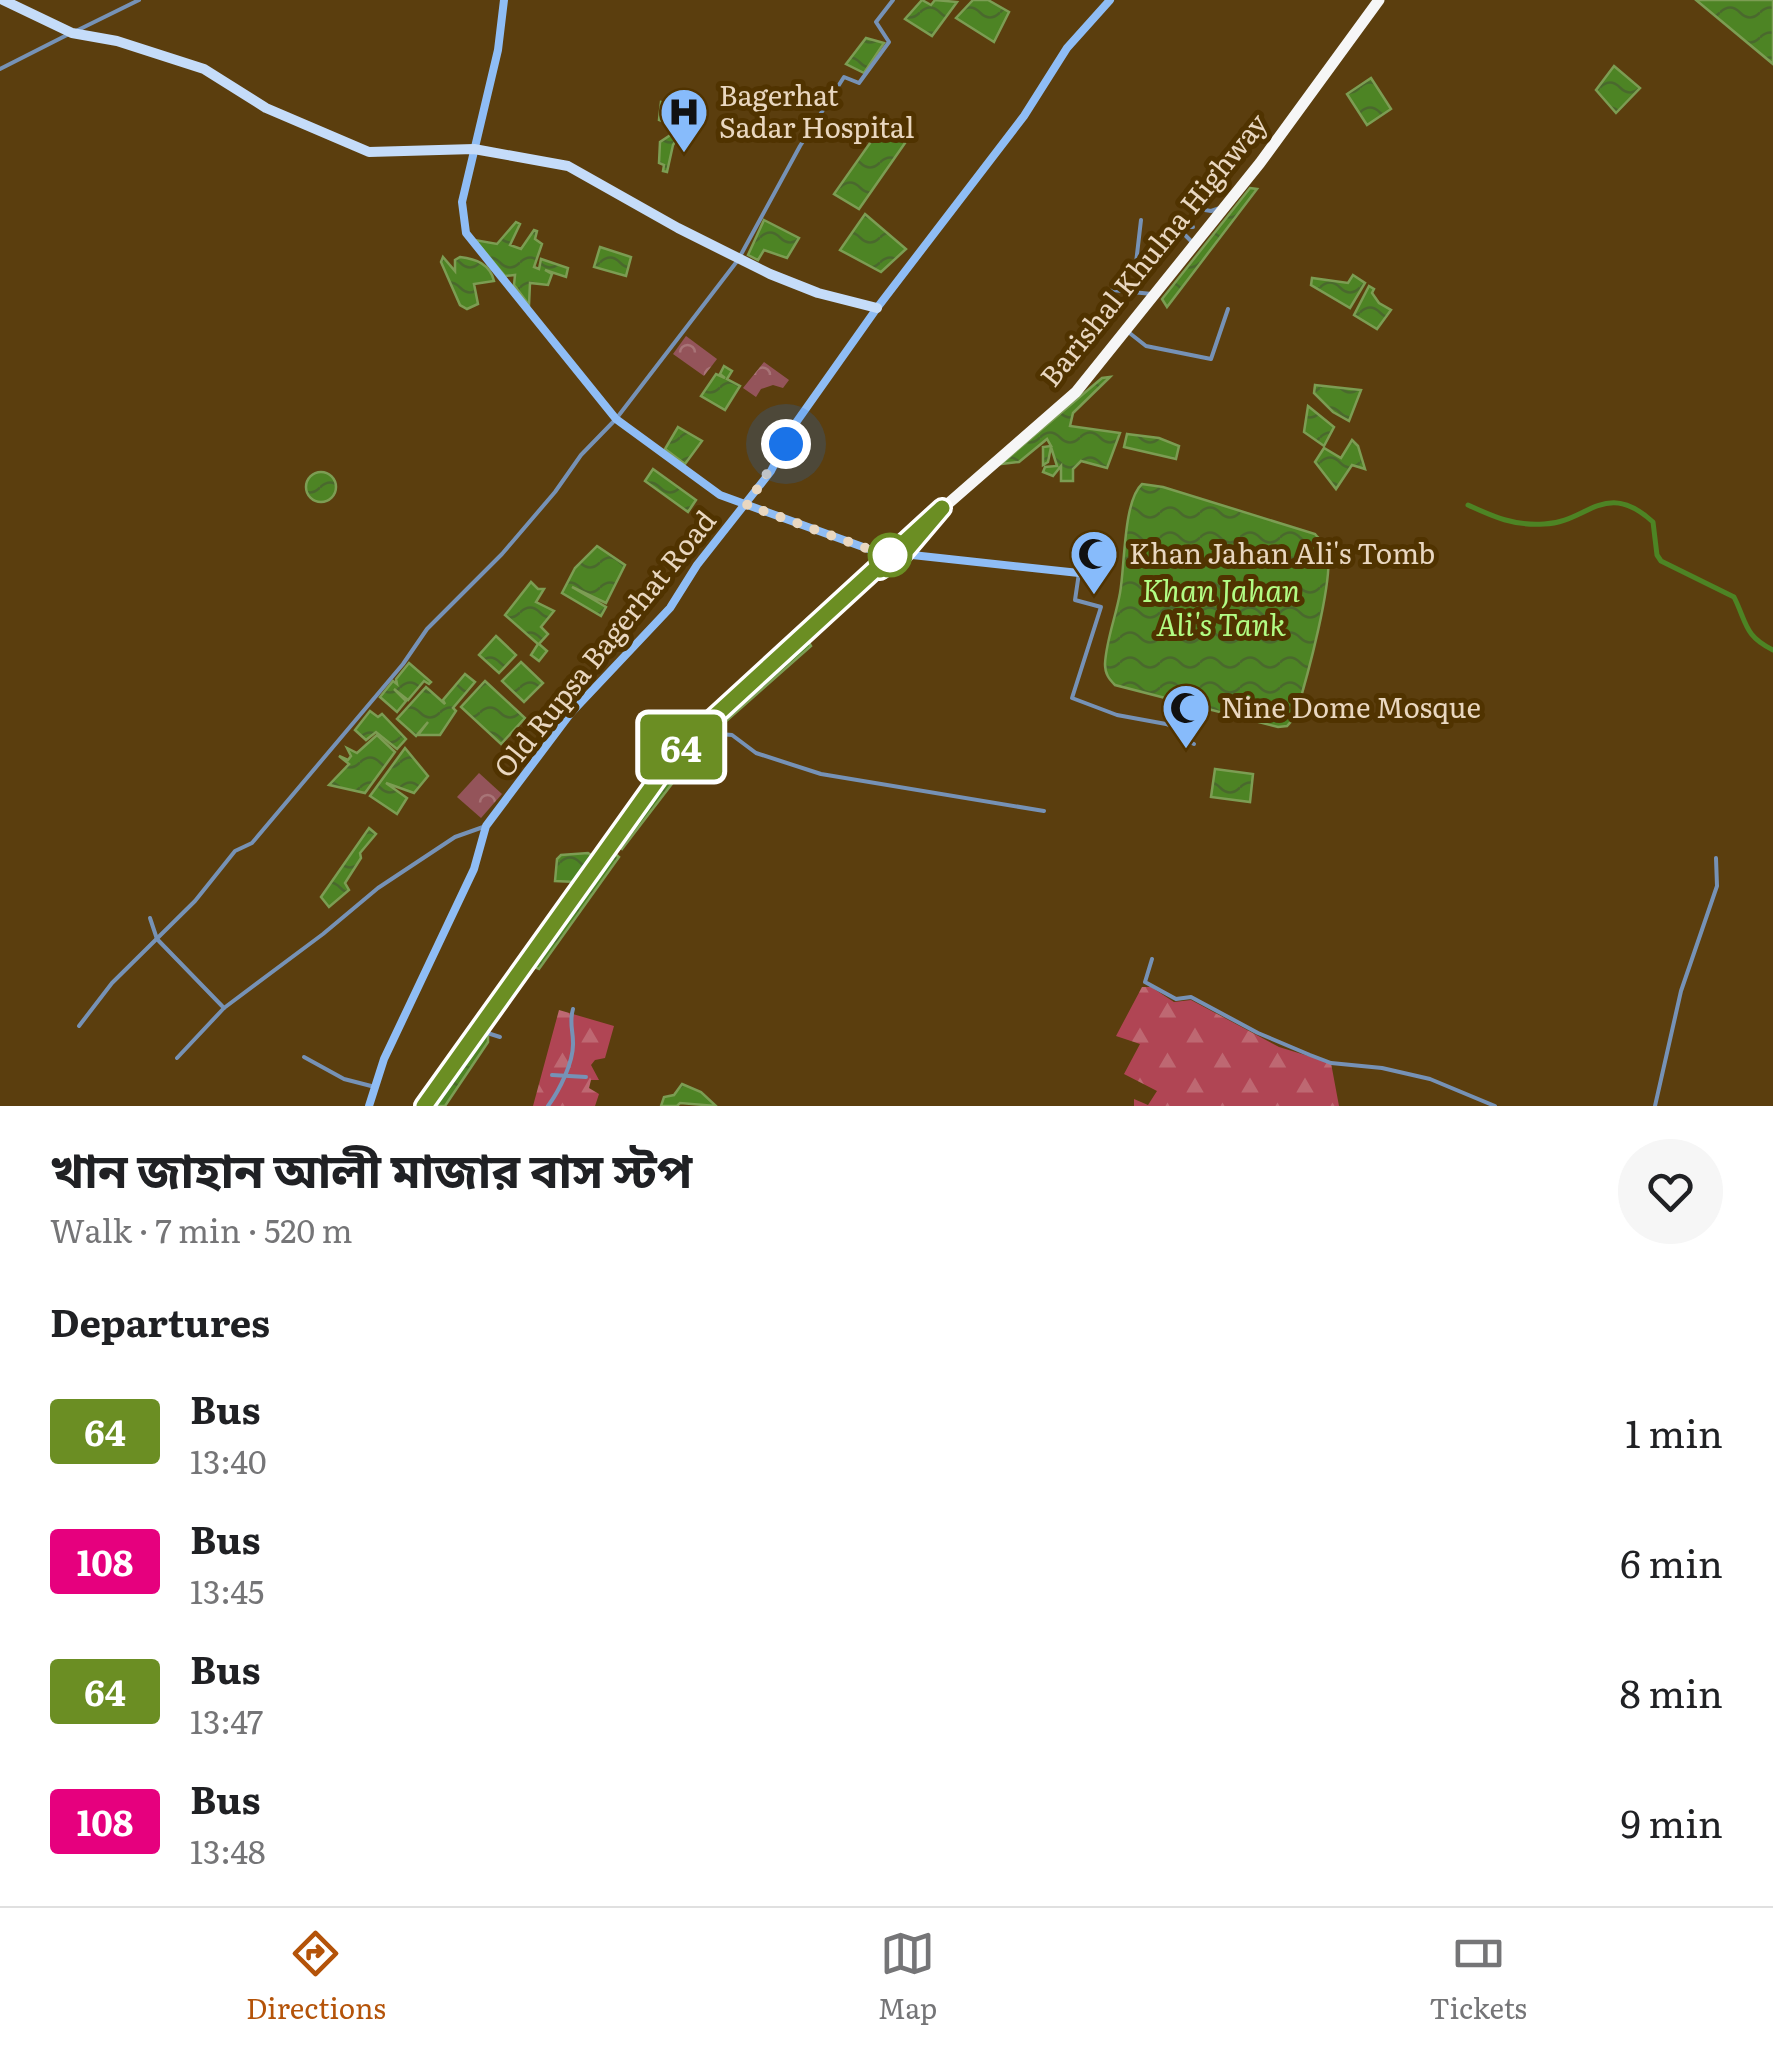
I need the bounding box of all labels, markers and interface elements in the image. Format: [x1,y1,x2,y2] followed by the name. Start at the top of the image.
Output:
[719,73,914,147] place label: Bagerhat Sadar Hospital
[658,86,710,154] hospital icon: Bagerhat Sadar Hospital
[1029,102,1277,395] street label: Barishal Khulna Highway
[761,419,811,469] your location
[482,500,725,785] street label: Old Rupsa Bagerhat Road
[1068,528,1120,596] mosque icon: Khan Jahan Ali's Tomb
[1129,531,1435,573] place label: Khan Jahan Ali's Tomb
[869,534,911,576] unlabelled marker
[1142,567,1300,645] water label: Khan Jahan Ali's Tank
[1160,682,1212,750] mosque icon: Nine Dome Mosque
[1221,685,1481,727] place label: Nine Dome Mosque
[636,714,726,780] line badge: 64
[660,721,702,773] text: 64
[50,1132,692,1203] text: খান জাহান আলী মাজার বাস স্টপ
[1618,1139,1723,1244] button: heart
[50,1205,352,1253] text: Walk · 7 min · 520 m
[50,1292,270,1349] text: Departures
[190,1379,261,1436] text: Bus
[1625,1403,1723,1460] text: 1 min
[84,1405,126,1457] text: 64
[190,1436,267,1484] text: 13:40
[190,1509,261,1566] text: Bus
[1620,1533,1723,1590] text: 6 min
[77,1535,133,1587] text: 108
[190,1566,264,1614] text: 13:45
[190,1639,261,1696] text: Bus
[1620,1663,1723,1720] text: 8 min
[84,1665,126,1717] text: 64
[190,1696,263,1744] text: 13:47
[190,1769,261,1826] text: Bus
[1621,1793,1723,1850] text: 9 min
[77,1795,133,1847] text: 108
[190,1826,266,1874] text: 13:48
[246,1926,386,2028] tab: Directions
[878,1926,937,2028] tab: Map
[1429,1926,1527,2028] tab: Tickets

